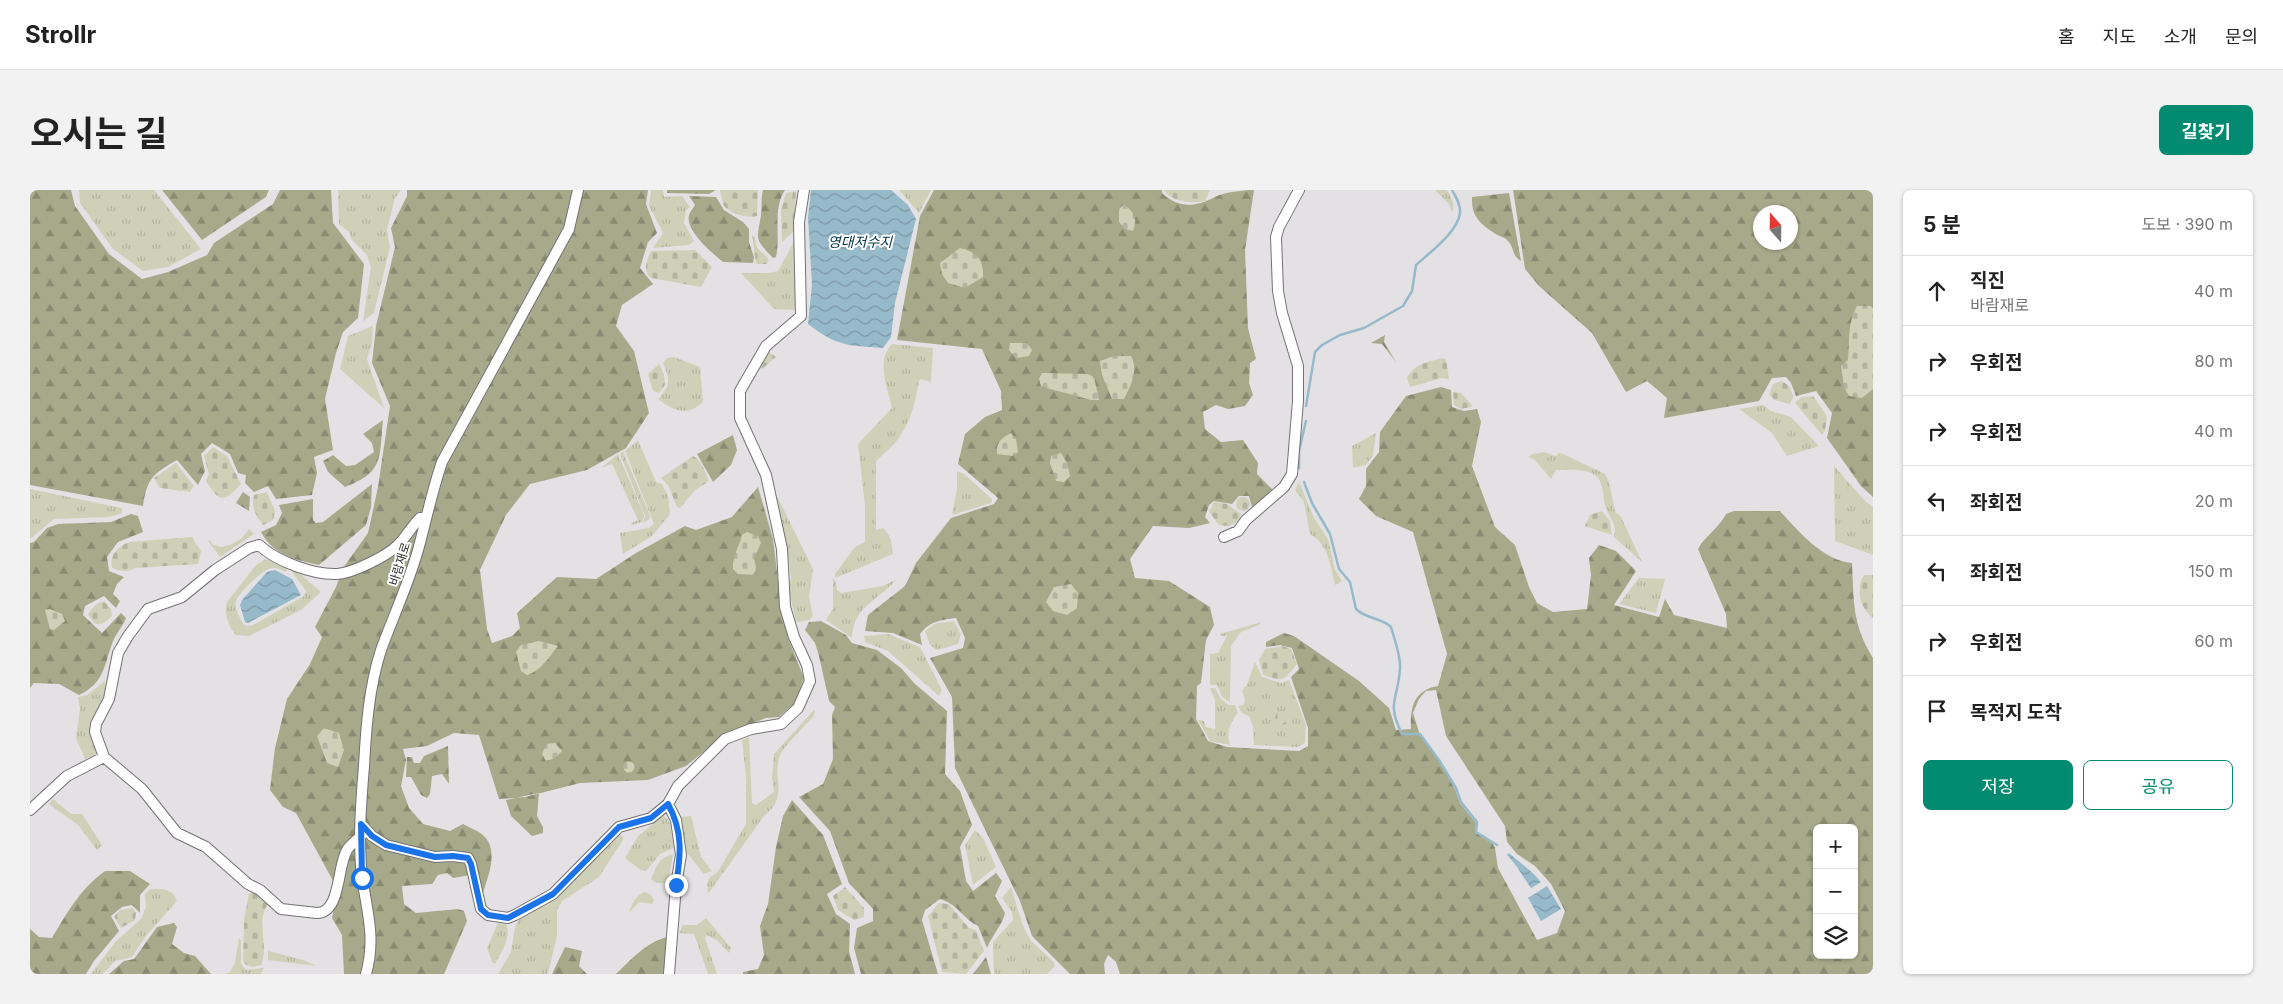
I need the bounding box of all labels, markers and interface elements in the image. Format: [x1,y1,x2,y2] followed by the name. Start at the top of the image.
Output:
[25,20,96,49] text: Strollr
[2058,26,2075,47] text: 홈
[2103,26,2136,47] text: 지도
[2164,26,2197,47] text: 소개
[2225,26,2258,47] text: 문의
[2159,105,2253,155] button: 길찾기
[30,112,167,154] text: 오시는 길
[1753,205,1798,250] north arrow
[1923,212,1961,237] text: 5 분
[2142,214,2233,234] text: 도보 · 390 m
[828,233,893,250] water label: 영대저수지
[1970,269,2005,292] text: 직진
[1923,277,1951,305] icon: ahead
[2194,281,2233,301] text: 40 m
[1970,295,2029,315] text: 바람재로
[1923,347,1951,375] icon: right
[1970,351,2022,374] text: 우회전
[2194,351,2233,371] text: 80 m
[1923,417,1951,445] icon: right
[1970,421,2022,444] text: 우회전
[2194,421,2233,441] text: 40 m
[1923,487,1951,515] icon: left
[1970,491,2022,514] text: 좌회전
[2195,491,2233,511] text: 20 m
[386,541,413,587] street label: 바람재로
[1923,557,1951,585] icon: left
[1970,561,2022,584] text: 좌회전
[2188,561,2233,581] text: 150 m
[1923,627,1951,655] icon: right
[1970,631,2022,654] text: 우회전
[2194,631,2233,651] text: 60 m
[1923,697,1951,725] icon: arrive
[1970,701,2062,724] text: 목적지 도착
[1923,760,2073,810] button: 저장
[2083,760,2233,810] button: 공유
[1813,824,1858,959] map controls
[1813,824,1858,869] button: +
[351,867,374,890] route start
[1813,869,1858,914] button: −
[665,874,688,897] route end
[1813,914,1858,959] button: layers

